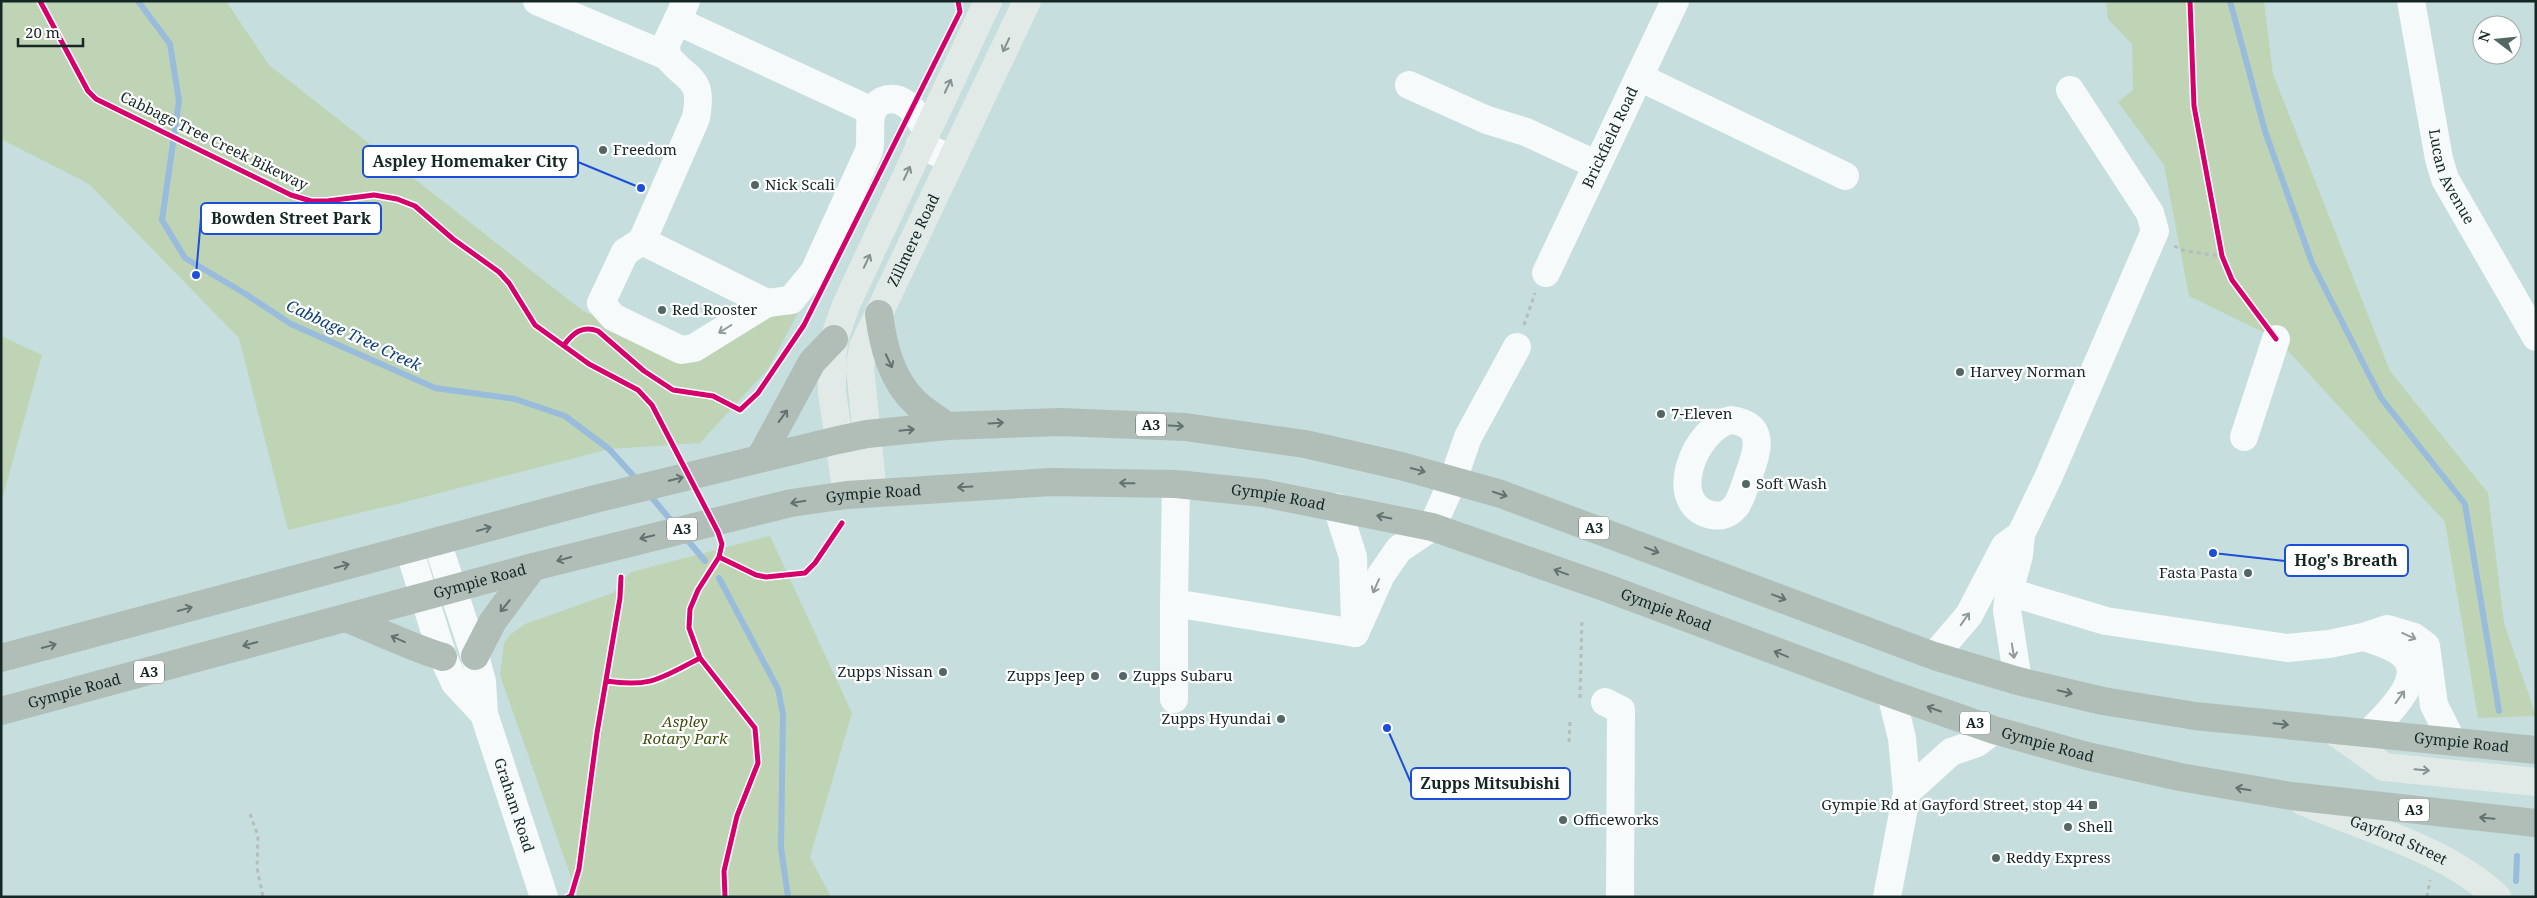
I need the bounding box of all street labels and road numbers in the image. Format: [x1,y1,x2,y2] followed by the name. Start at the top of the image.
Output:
[1577,83,1642,191] street label: Brickfield Road
[117,86,312,195] street label: Cabbage Tree Creek Bikeway
[2425,127,2480,227] street label: Lucan Avenue
[882,190,943,289] street label: Zillmere Road
[1136,414,1166,436] road number: A3
[824,479,922,507] street label: Gympie Road
[1230,479,1327,514] street label: Gympie Road
[1579,516,1609,540] road number: A3
[667,518,697,540] road number: A3
[431,558,528,603] street label: Gympie Road
[1618,583,1714,635] street label: Gympie Road
[134,660,164,684] road number: A3
[25,668,123,712] street label: Gympie Road
[1960,711,1990,734] road number: A3
[1999,722,2096,766] street label: Gympie Road
[2413,727,2510,756] street label: Gympie Road
[490,755,540,855] street label: Graham Road
[2399,798,2429,822] road number: A3
[2347,810,2451,869] street label: Gayford Street

